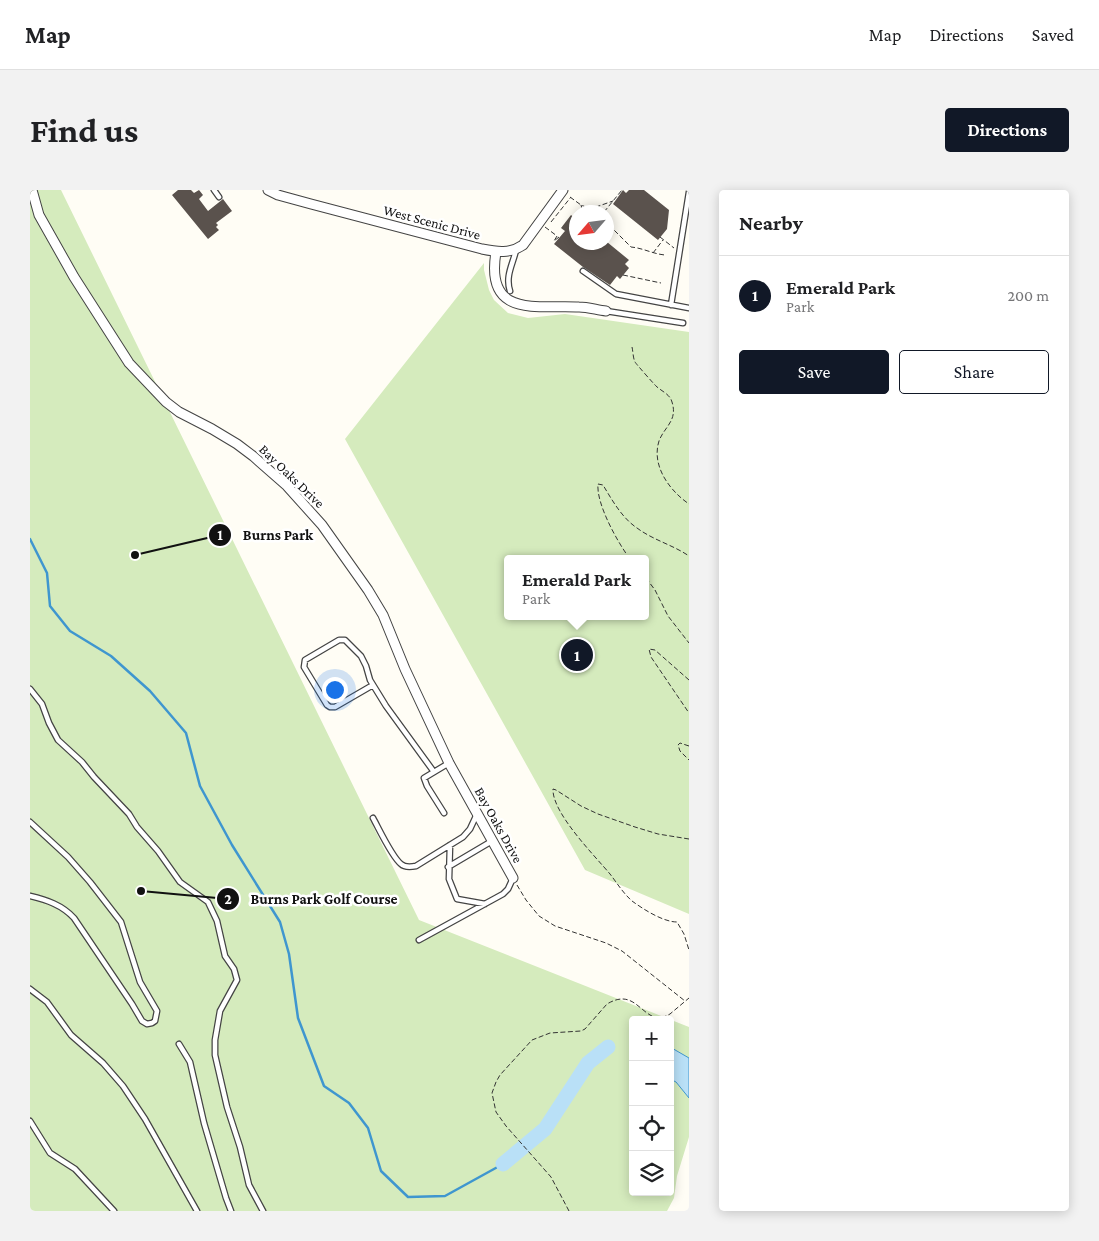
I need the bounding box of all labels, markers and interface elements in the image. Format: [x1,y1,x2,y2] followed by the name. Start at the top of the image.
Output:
[25,21,71,48] text: Map
[869,25,901,45] text: Map
[929,25,1004,45] text: Directions
[1032,25,1074,45] text: Saved
[945,108,1069,152] button: Directions
[30,111,138,150] text: Find us
[382,201,482,243] street label: West Scenic Drive
[569,205,614,250] north arrow
[739,211,803,235] text: Nearby
[786,277,895,298] text: Emerald Park
[752,287,758,304] text: 1
[1007,287,1049,304] text: 200 m
[786,298,814,315] text: Park
[739,350,889,394] button: Save
[899,350,1049,394] button: Share
[256,441,328,511] street label: Bay Oaks Drive
[208,520,323,550] callout: Burns Park
[217,527,223,543] text: 1
[243,527,314,543] text: Burns Park
[504,555,649,620] popup
[522,569,631,590] text: Emerald Park
[522,590,550,607] text: Park
[561,636,593,674] pin: 1
[322,677,348,703] your location
[472,784,526,866] street label: Bay Oaks Drive
[215,884,407,914] callout: Burns Park Golf Course
[224,891,232,907] text: 2
[250,891,398,907] text: Burns Park Golf Course
[629,1016,674,1196] map controls
[629,1016,674,1061] button: +
[629,1061,674,1106] button: −
[629,1106,674,1151] button: locate
[629,1151,674,1196] button: layers

